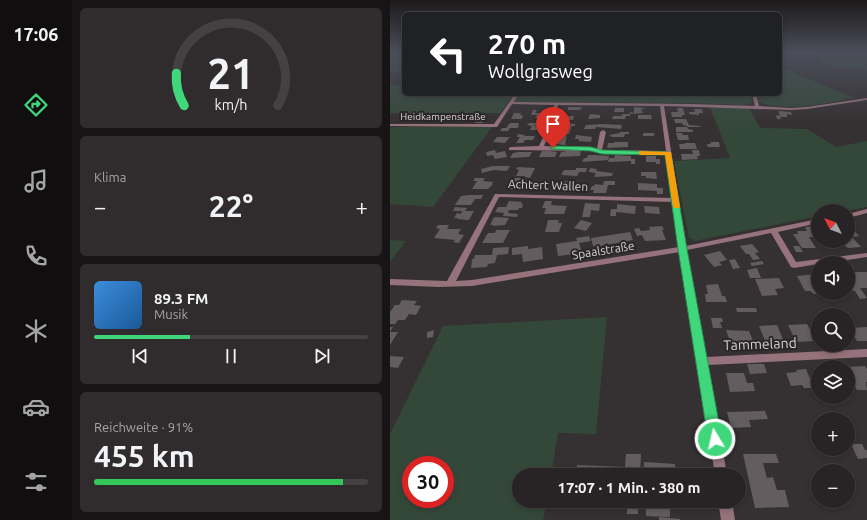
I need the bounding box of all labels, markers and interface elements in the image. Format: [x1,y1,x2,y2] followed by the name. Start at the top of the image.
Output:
[13,24,59,44] text: 17:06
[422,28,474,80] icon: left
[488,28,566,59] text: 270 m
[208,50,254,97] text: 21
[488,61,593,81] text: Wollgrasweg
[22,91,50,119] icon: directions
[215,97,247,113] text: km/h
[536,107,570,148] pin
[400,111,486,122] street label: Heidkampenstraße
[542,113,564,135] icon: arrive
[22,167,50,195] icon: music
[94,170,126,184] text: Klima
[508,177,588,193] street label: Achtert Wallen
[209,189,253,223] text: 22°
[94,194,106,219] text: −
[356,194,368,219] text: +
[811,204,855,248] north arrow
[811,204,855,508] map controls
[571,239,635,261] street label: Spaalstraße
[22,242,50,270] icon: phone
[811,256,855,300] button: sound
[154,290,208,307] text: 89.3 FM
[154,307,188,321] text: Musik
[811,308,855,352] button: search
[22,317,50,345] icon: climate
[723,335,797,353] street label: Tammeland
[129,345,151,367] icon: previous
[220,345,242,367] icon: pause
[311,345,333,367] icon: next
[811,360,855,404] button: layers
[22,393,50,421] icon: car
[811,412,855,456] button: +
[694,418,736,460] position arrow
[94,420,193,434] text: Reichweite · 91%
[94,439,195,473] text: 455 km
[402,456,454,508] speed limit sign: 30
[811,464,855,508] button: −
[22,468,50,496] icon: filters
[558,479,701,496] text: 17:07 · 1 Min. · 380 m

